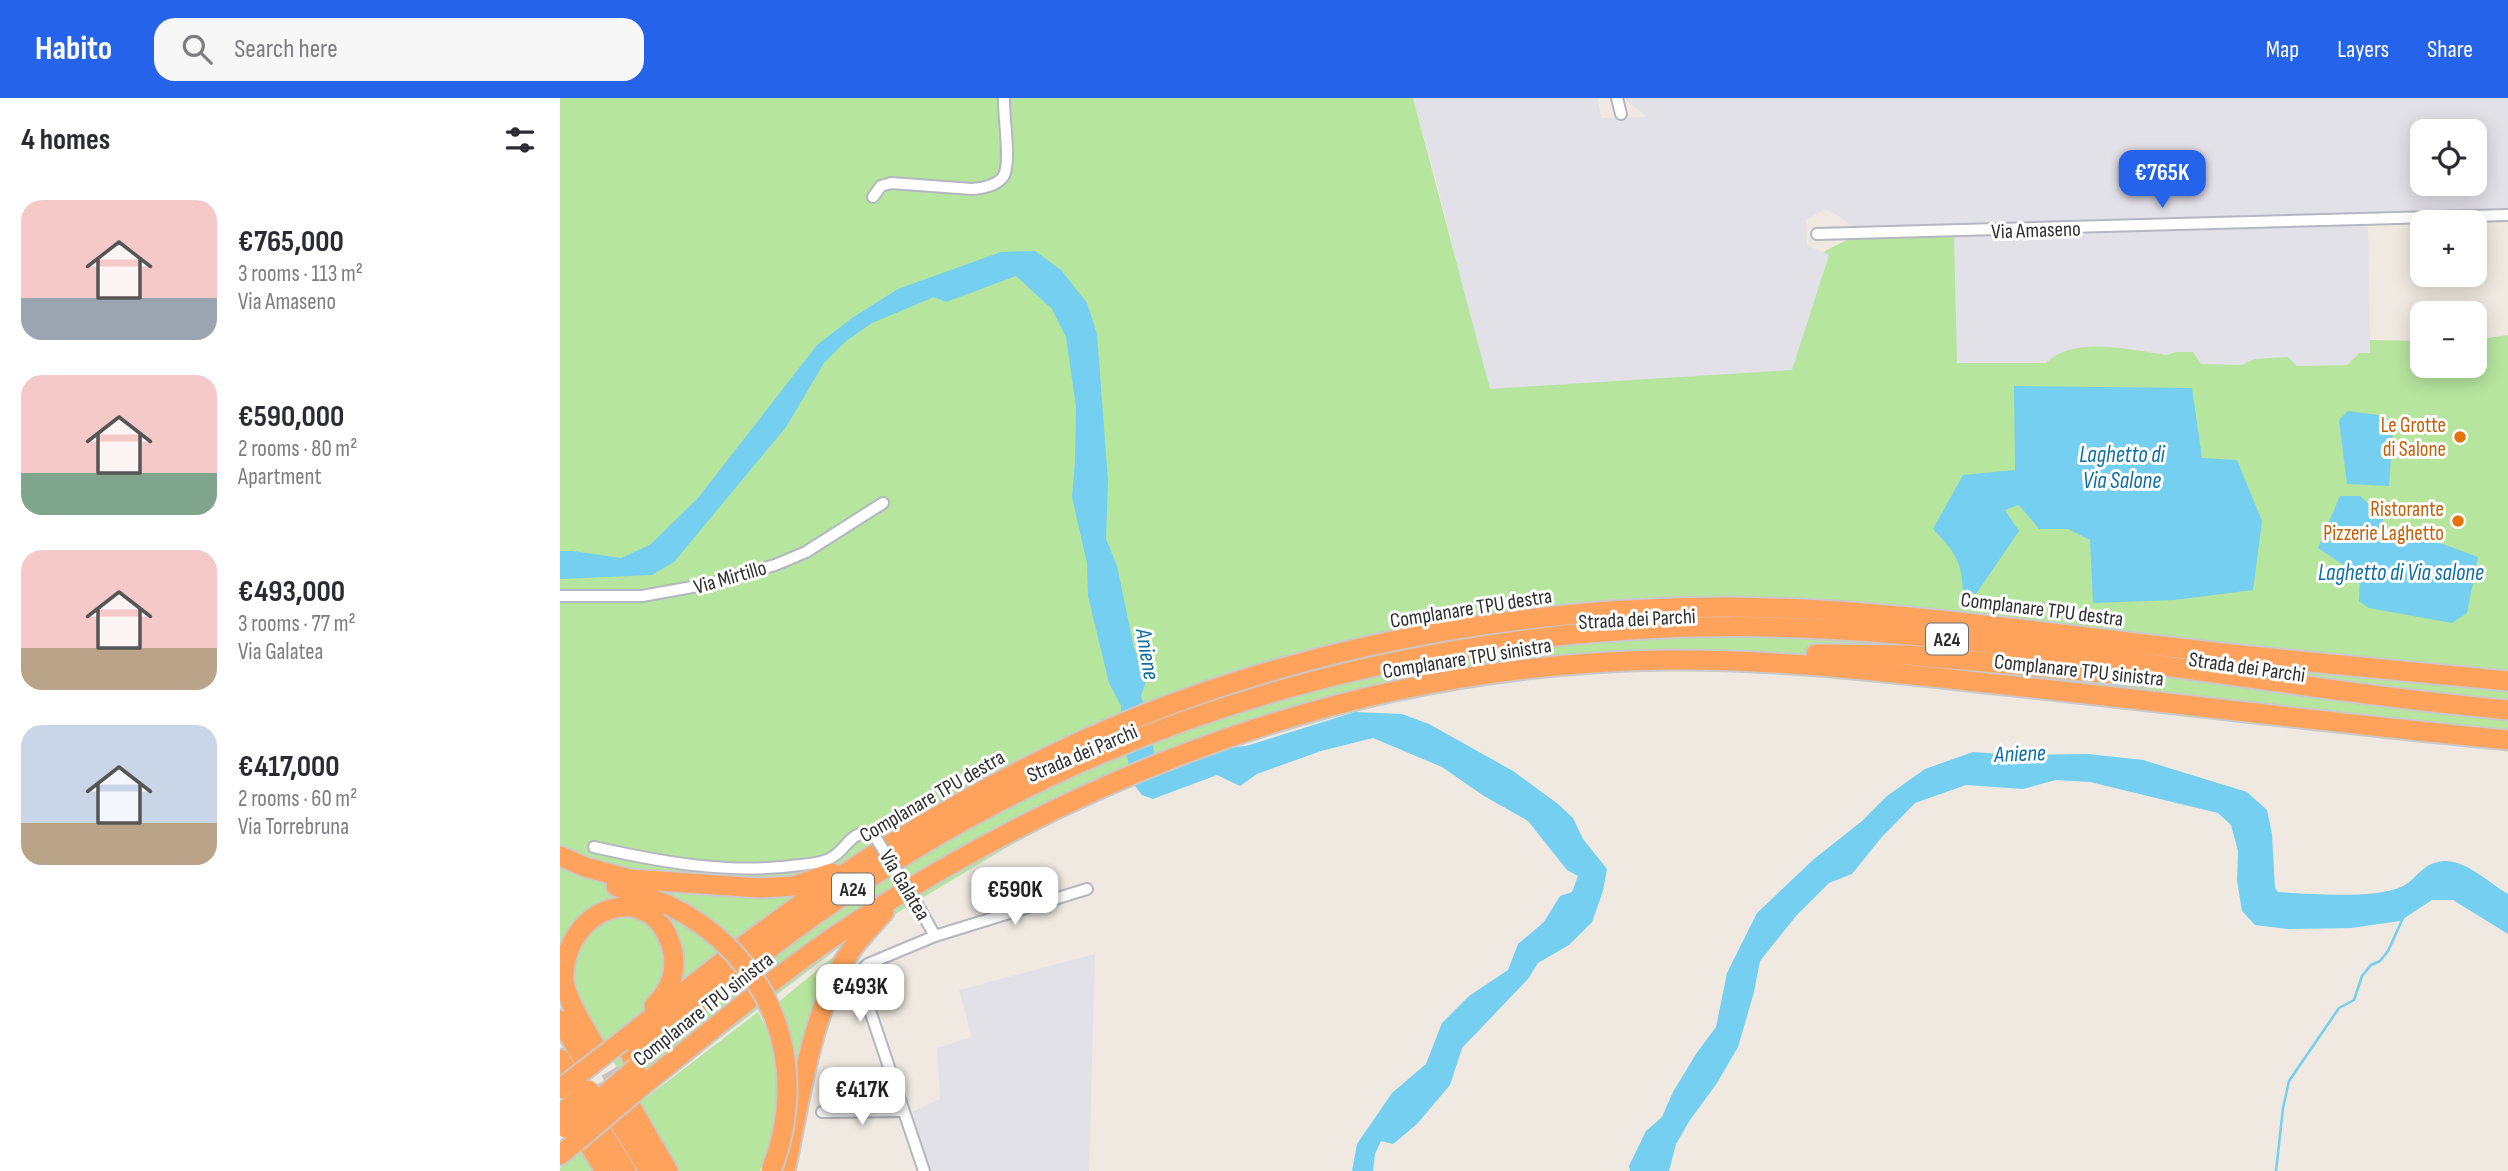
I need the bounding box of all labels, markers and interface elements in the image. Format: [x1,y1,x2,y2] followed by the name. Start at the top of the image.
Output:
[154,18,644,81] search box
[35,29,112,69] text: Habito
[178,30,216,68] icon: search
[234,34,338,65] text: Search here
[2266,35,2299,64] text: Map
[2337,35,2389,64] text: Layers
[2427,35,2473,64] text: Share
[2410,119,2487,378] map controls
[2410,119,2487,196] button: locate
[501,121,539,159] icon: filters
[21,122,110,158] text: 4 homes
[2113,150,2211,210] pin: €765K
[2135,159,2189,187] text: €765K
[2410,210,2487,287] button: +
[1991,216,2081,245] street label: Via Amaseno
[238,224,344,260] text: €765,000
[77,228,161,312] icon: home
[238,260,363,288] text: 3 rooms · 113 m²
[238,288,336,316] text: Via Amaseno
[2410,301,2487,378] button: −
[238,399,344,435] text: €590,000
[77,403,161,487] icon: home
[2381,413,2446,462] place label: Le Grotte di Salone
[2452,429,2468,445] marker: Le Grotte di Salone
[238,435,357,463] text: 2 rooms · 80 m²
[2079,441,2166,495] water label: Laghetto di Via Salone
[238,463,322,491] text: Apartment
[2323,497,2444,546] place label: Ristorante Pizzerie Laghetto
[2450,513,2466,529] marker: Ristorante Pizzerie Laghetto
[691,555,769,600] street label: Via Mirtillo
[2318,559,2484,587] water label: Laghetto di Via salone
[238,574,345,610] text: €493,000
[77,578,161,662] icon: home
[1388,583,1554,634] street label: Complanare TPU destra
[1959,587,2125,632] street label: Complanare TPU destra
[1578,604,1696,635] street label: Strada dei Parchi
[238,610,356,638] text: 3 rooms · 77 m²
[1926,624,1968,654] road number: A24
[1129,625,1165,682] water label: Aniene
[1381,633,1553,684] street label: Complanare TPU sinistra
[238,638,323,666] text: Via Galatea
[2187,647,2307,688] street label: Strada dei Parchi
[1993,649,2165,692] street label: Complanare TPU sinistra
[1023,719,1141,788] street label: Strada dei Parchi
[1993,739,2046,769] water label: Aniene
[855,745,1009,848] street label: Complanare TPU destra
[238,749,340,785] text: €417,000
[77,753,161,837] icon: home
[238,785,357,813] text: 2 rooms · 60 m²
[238,813,349,841] text: Via Torrebruna
[874,845,935,925] street label: Via Galatea
[966,868,1064,927] pin: €590K
[832,874,874,904] road number: A24
[987,876,1043,904] text: €590K
[628,947,778,1072] street label: Complanare TPU sinistra
[811,964,909,1024] pin: €493K
[832,973,888,1001] text: €493K
[813,1068,911,1127] pin: €417K
[835,1076,889,1104] text: €417K

